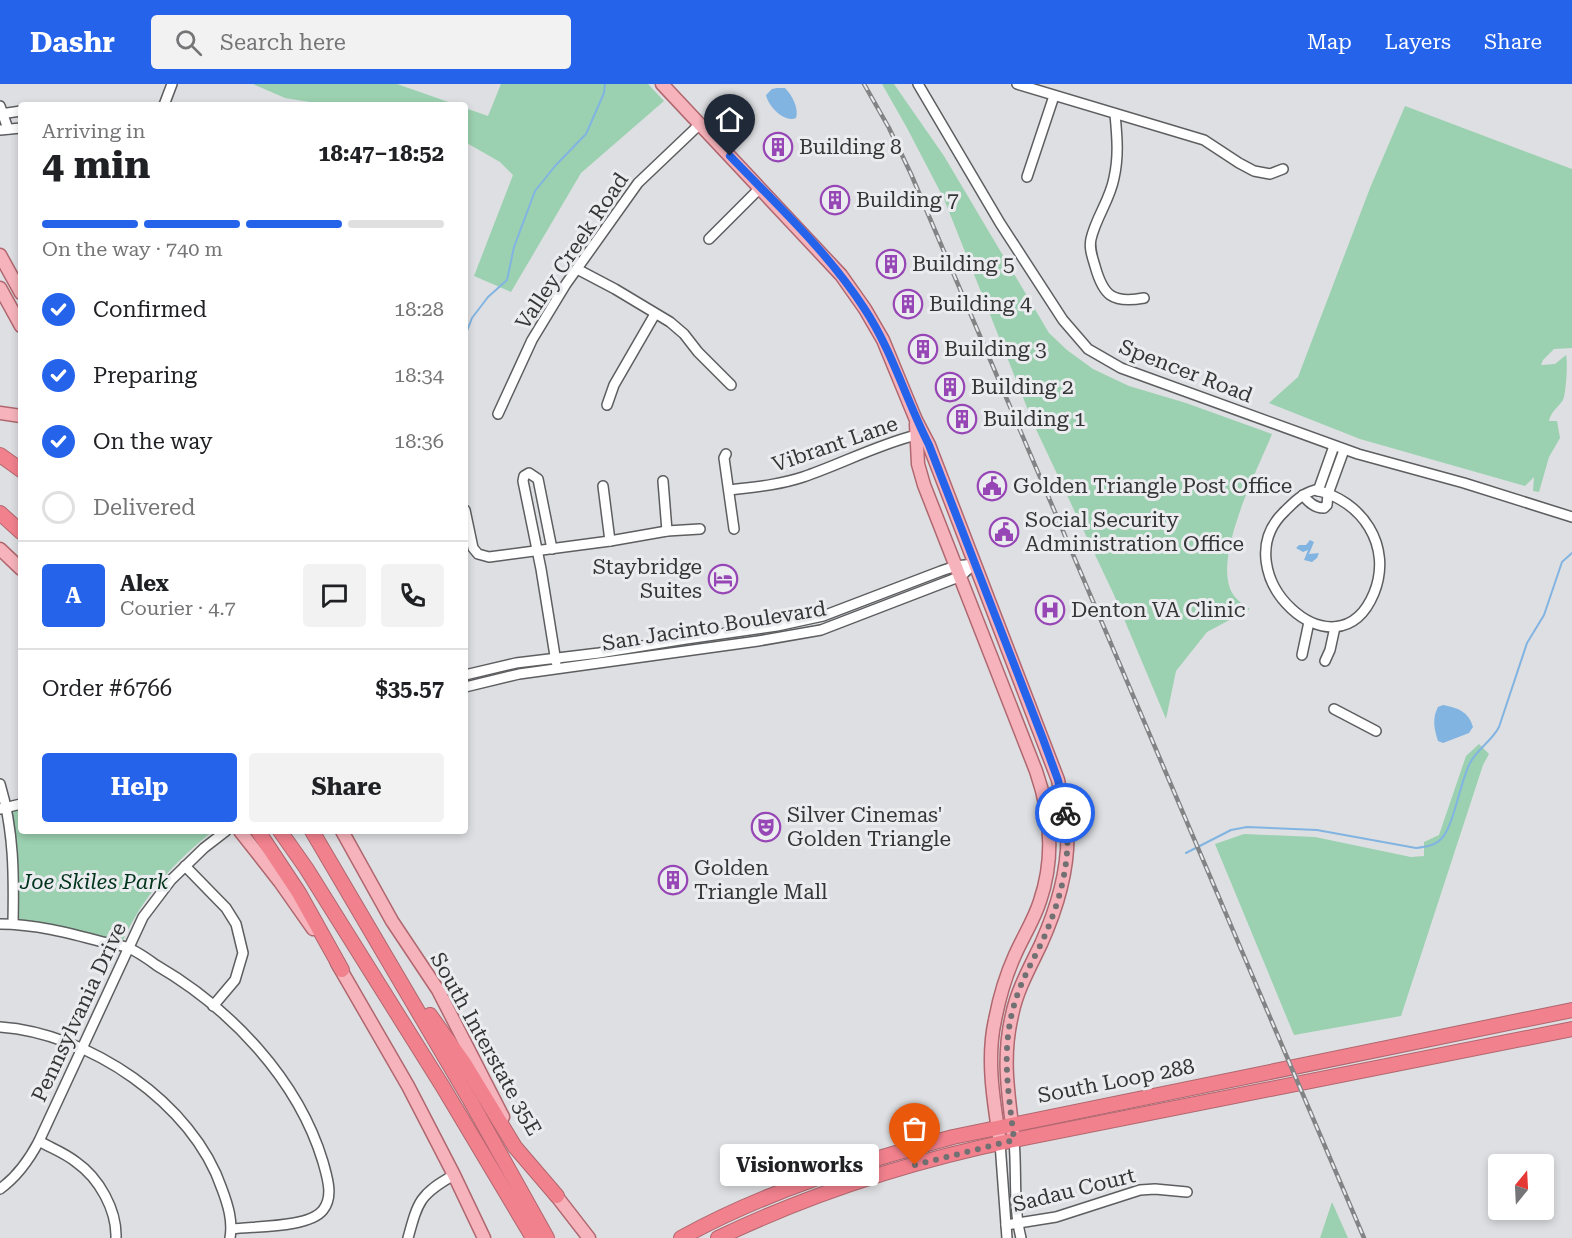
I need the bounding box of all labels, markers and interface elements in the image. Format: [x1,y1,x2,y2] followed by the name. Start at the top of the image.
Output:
[151,15,571,69] search box
[30,26,115,59] text: Dashr
[172,26,205,59] icon: search
[220,30,346,55] text: Search here
[1307,30,1352,54] text: Map
[1385,30,1451,54] text: Layers
[1484,30,1542,54] text: Share
[704,94,755,156] pin
[713,103,746,136] icon: home
[42,119,145,143] text: Arriving in
[762,131,794,163] building icon: Building 8
[799,135,902,159] place label: Building 8
[318,141,444,166] text: 18:47–18:52
[42,142,150,188] text: 4 min
[511,168,634,334] street label: Valley Creek Road
[819,184,851,216] building icon: Building 7
[856,188,959,212] place label: Building 7
[42,237,223,261] text: On the way · 740 m
[875,248,907,280] building icon: Building 5
[912,252,1015,276] place label: Building 5
[892,288,924,320] building icon: Building 4
[929,292,1032,316] place label: Building 4
[42,293,75,326] icon: check
[93,297,207,322] text: Confirmed
[394,297,444,321] text: 18:28
[907,333,939,365] building icon: Building 3
[1116,335,1256,408] street label: Spencer Road
[944,337,1047,361] place label: Building 3
[42,359,75,392] icon: check
[93,363,197,388] text: Preparing
[394,363,444,387] text: 18:34
[934,371,966,403] building icon: Building 2
[971,375,1074,399] place label: Building 2
[946,403,978,435] building icon: Building 1
[983,407,1086,431] place label: Building 1
[769,411,901,477] street label: Vibrant Lane
[42,425,75,458] icon: check
[93,429,213,454] text: On the way
[394,429,444,453] text: 18:36
[976,470,1008,502] public building icon: Golden Triangle Post Office
[1013,474,1292,498] place label: Golden Triangle Post Office
[93,495,195,520] text: Delivered
[1025,508,1244,556] place label: Social Security Administration Office
[988,516,1020,548] public building icon: Social Security Administration Office
[593,555,702,603] place label: Staybridge Suites
[707,563,739,595] hotel icon: Staybridge Suites
[303,564,366,627] button: chat
[381,564,444,627] button: phone
[120,571,169,596] text: Alex
[66,583,81,608] text: A
[1034,594,1066,626] hospital icon: Denton VA Clinic
[120,596,236,620] text: Courier · 4.7
[600,596,828,656] street label: San Jacinto Boulevard
[1071,598,1246,622] place label: Denton VA Clinic
[42,676,172,701] text: Order #6766
[375,676,444,701] text: $35.57
[42,753,237,822] button: Help
[249,753,444,822] button: Share
[1035,783,1095,843] courier
[1049,797,1082,830] icon: bike
[787,803,951,851] place label: Silver Cinemas' Golden Triangle
[750,811,782,843] theatre icon: Silver Cinemas' Golden Triangle
[694,856,828,904] place label: Golden Triangle Mall
[657,864,689,896] building icon: Golden Triangle Mall
[19,870,169,894] park label: Joe Skiles Park
[27,918,131,1106] street label: Pennsylvania Drive
[426,948,546,1140] street label: South Interstate 35E
[1036,1054,1196,1108] street label: South Loop 288
[889,1103,940,1165] pin
[898,1112,931,1145] icon: bag
[720,1144,879,1186] callout: Visionworks
[736,1153,863,1177] text: Visionworks
[1488,1154,1554,1220] north arrow
[1488,1154,1554,1220] map controls
[1010,1163,1138,1217] street label: Sadau Court

